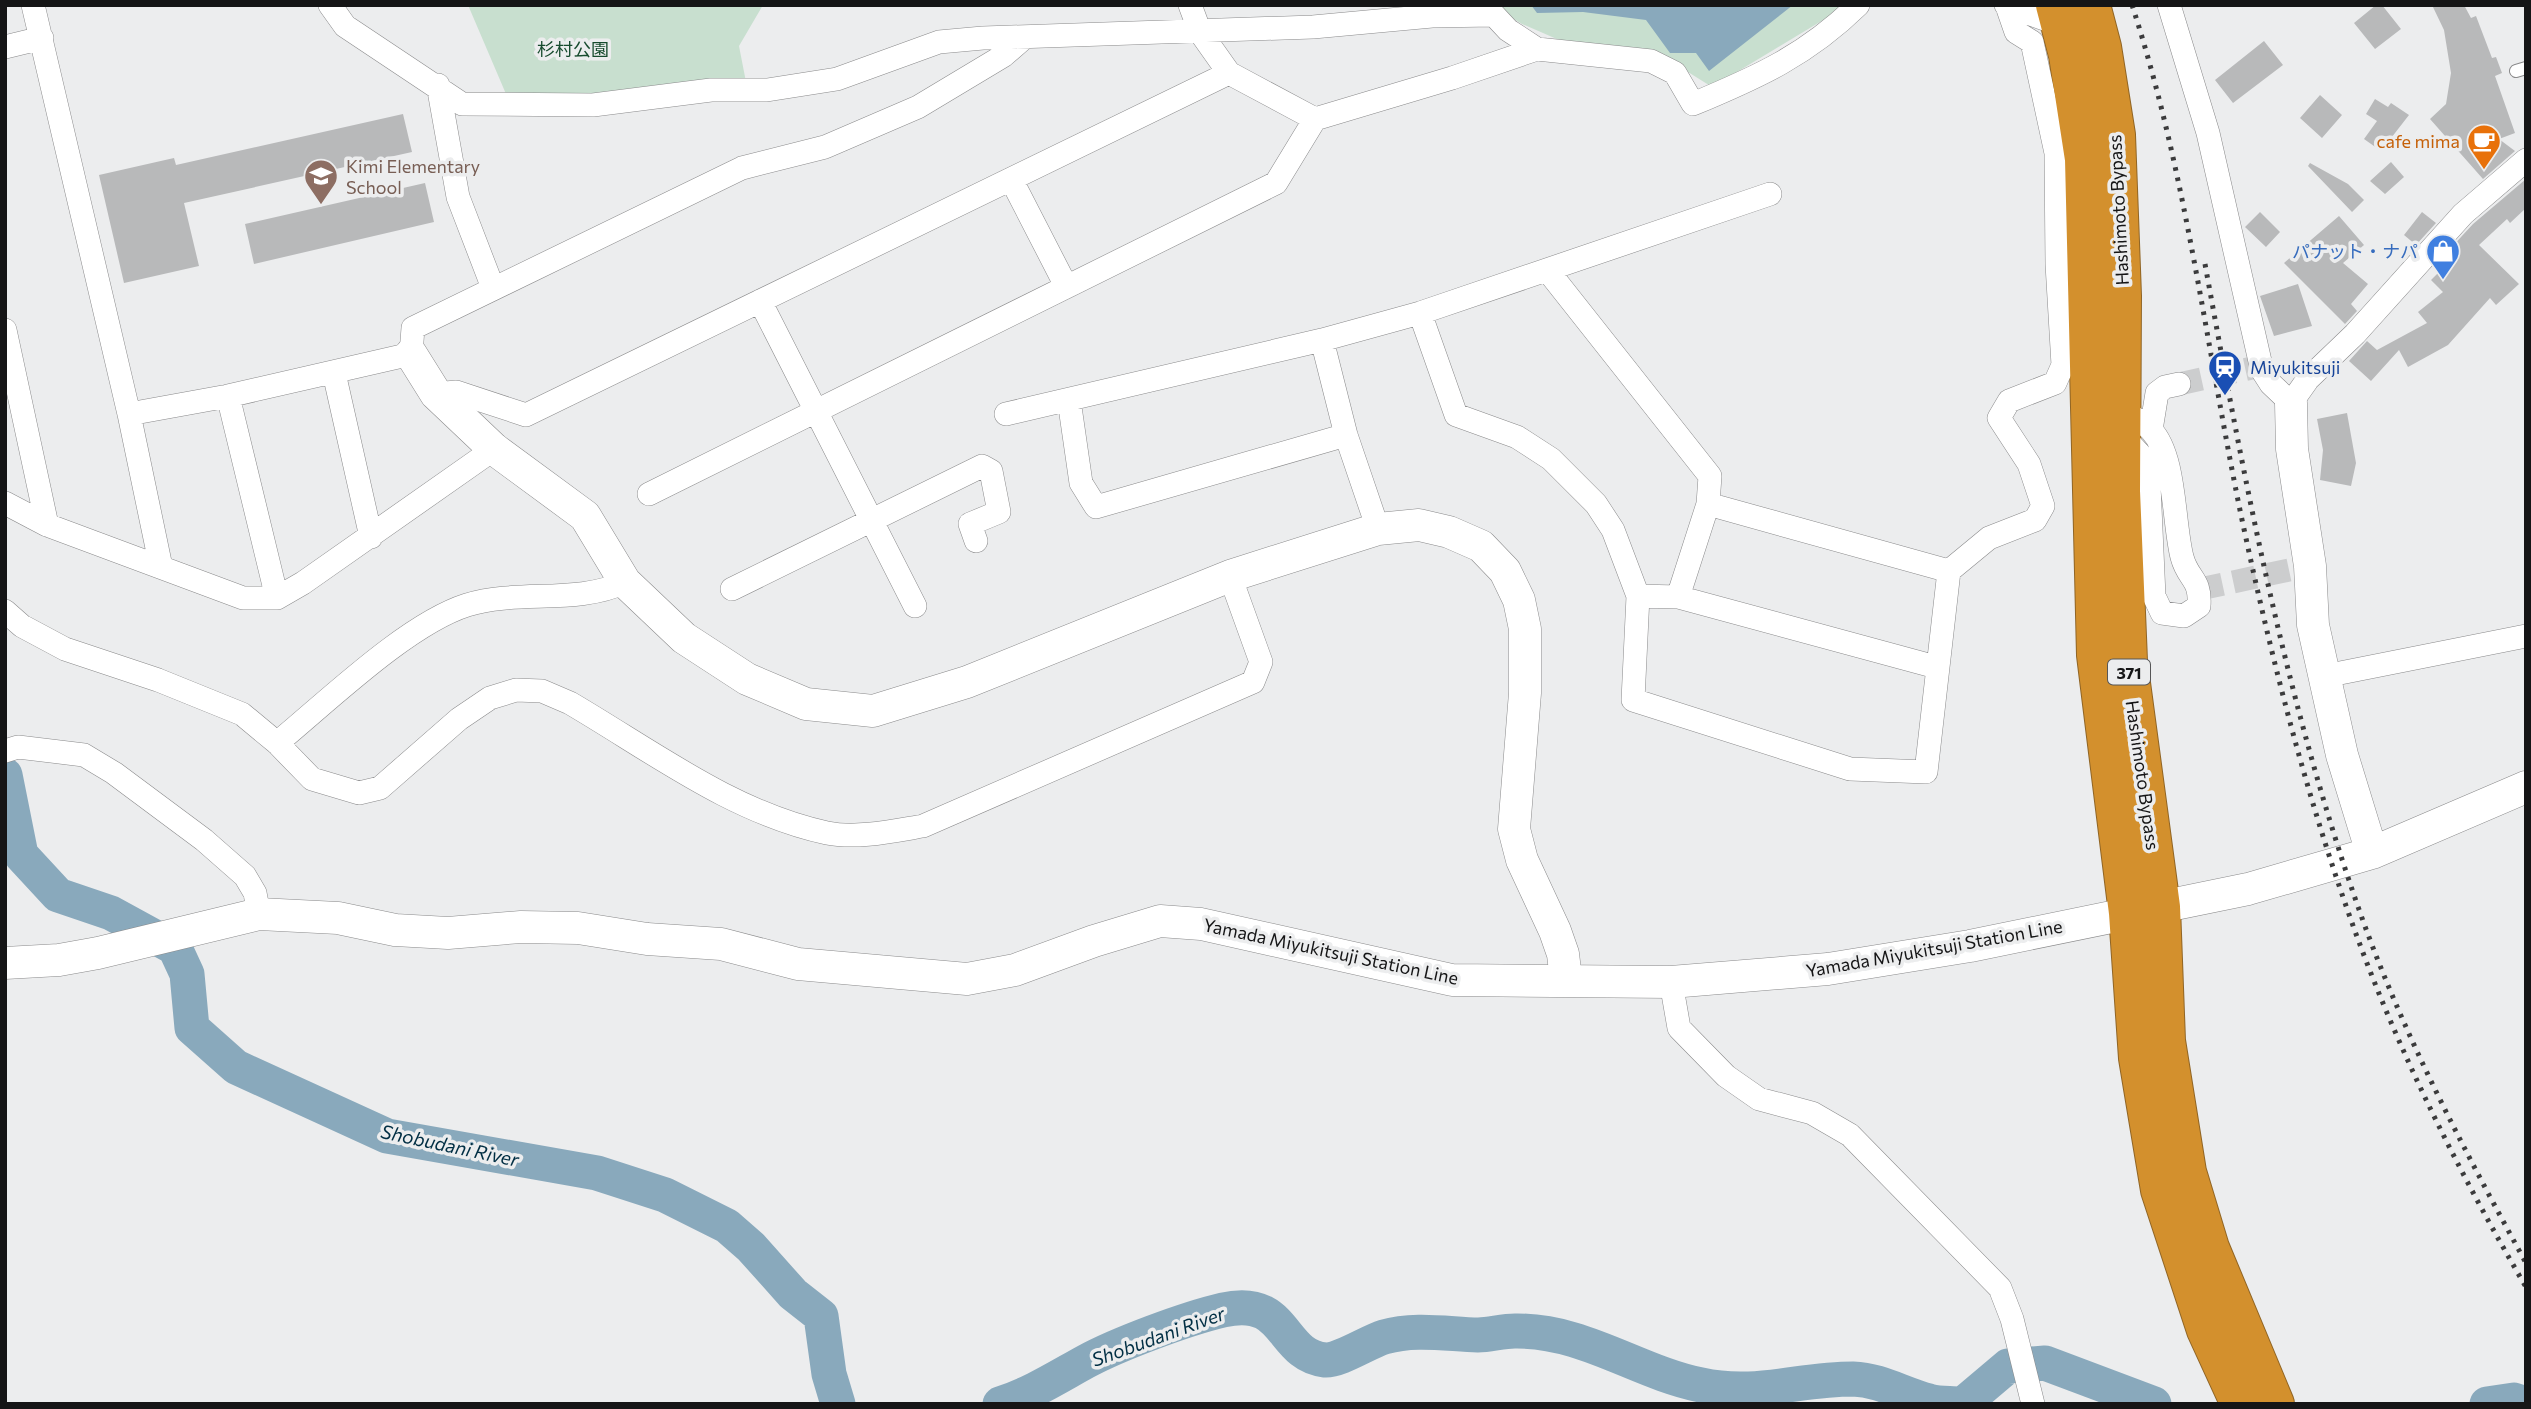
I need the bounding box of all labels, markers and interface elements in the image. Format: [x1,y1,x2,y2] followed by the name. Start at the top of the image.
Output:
[537,38,609,60] park label: 杉村公園
[2465,122,2503,171] cafe icon: cafe mima
[2377,130,2460,152] place label: cafe mima
[2103,134,2133,286] street label: Hashimoto Bypass
[346,155,480,198] place label: Kimi Elementary School
[302,157,340,206] school or university icon: Kimi Elementary School
[2424,232,2462,281] shop icon: パナット・ナパ
[2292,240,2418,262] place label: パナット・ナパ
[2206,348,2244,397] station icon: Miyukitsuji
[2250,356,2340,378] place label: Miyukitsuji
[2108,660,2150,684] road number: 371
[2122,699,2164,851] street label: Hashimoto Bypass
[1202,913,1460,989] street label: Yamada Miyukitsuji Station Line
[1804,915,2064,981] street label: Yamada Miyukitsuji Station Line
[379,1119,522,1171] water label: Shobudani River
[1088,1301,1229,1371] water label: Shobudani River

